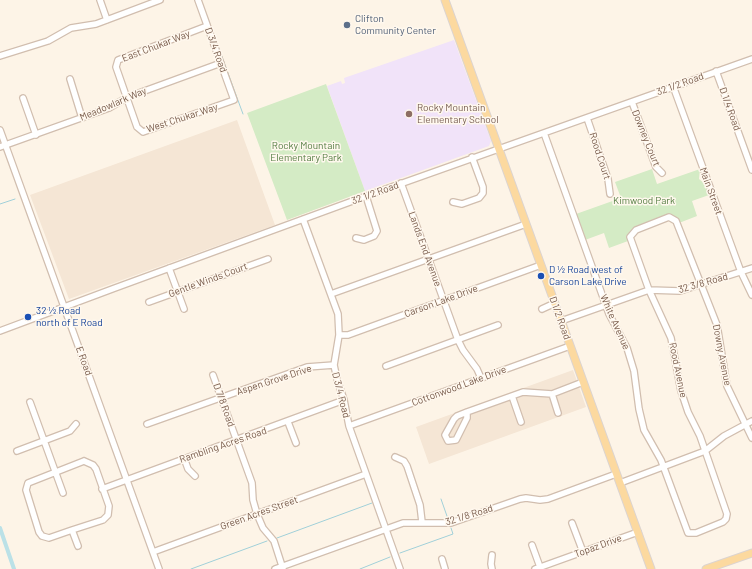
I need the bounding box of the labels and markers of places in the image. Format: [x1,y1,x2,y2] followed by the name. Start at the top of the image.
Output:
[355,13,436,36] place label: Clifton Community Center
[342,20,352,30] marker: Clifton Community Center
[417,102,498,126] place label: Rocky Mountain Elementary School
[404,109,414,119] marker: Rocky Mountain Elementary School
[549,264,627,288] place label: D ½ Road west of Carson Lake Drive
[536,271,546,281] marker: D ½ Road west of Carson Lake Drive
[36,305,103,328] place label: 32 ½ Road north of E Road
[23,312,33,322] marker: 32 ½ Road north of E Road

